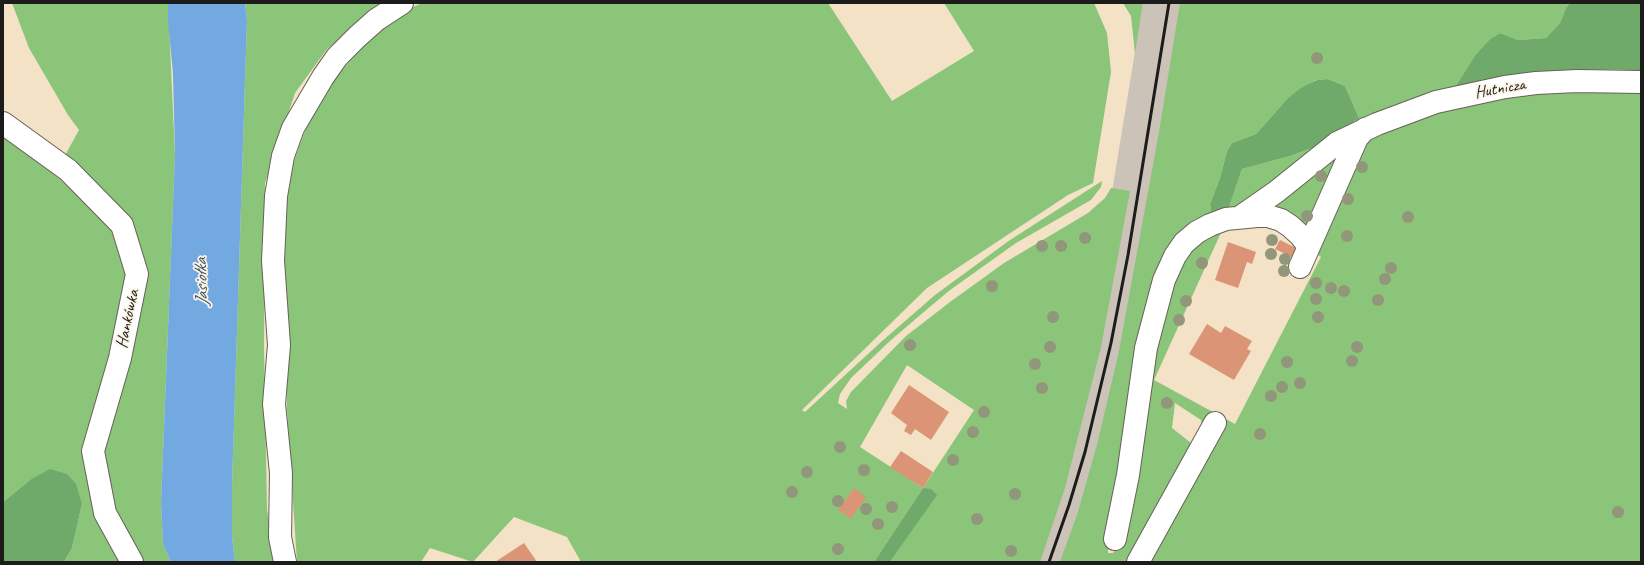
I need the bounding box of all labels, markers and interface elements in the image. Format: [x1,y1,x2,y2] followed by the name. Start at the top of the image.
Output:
[1473,75,1527,103] street label: Hutnicza
[190,258,214,306] water label: Jasiołka
[112,288,144,350] street label: Hankówka

